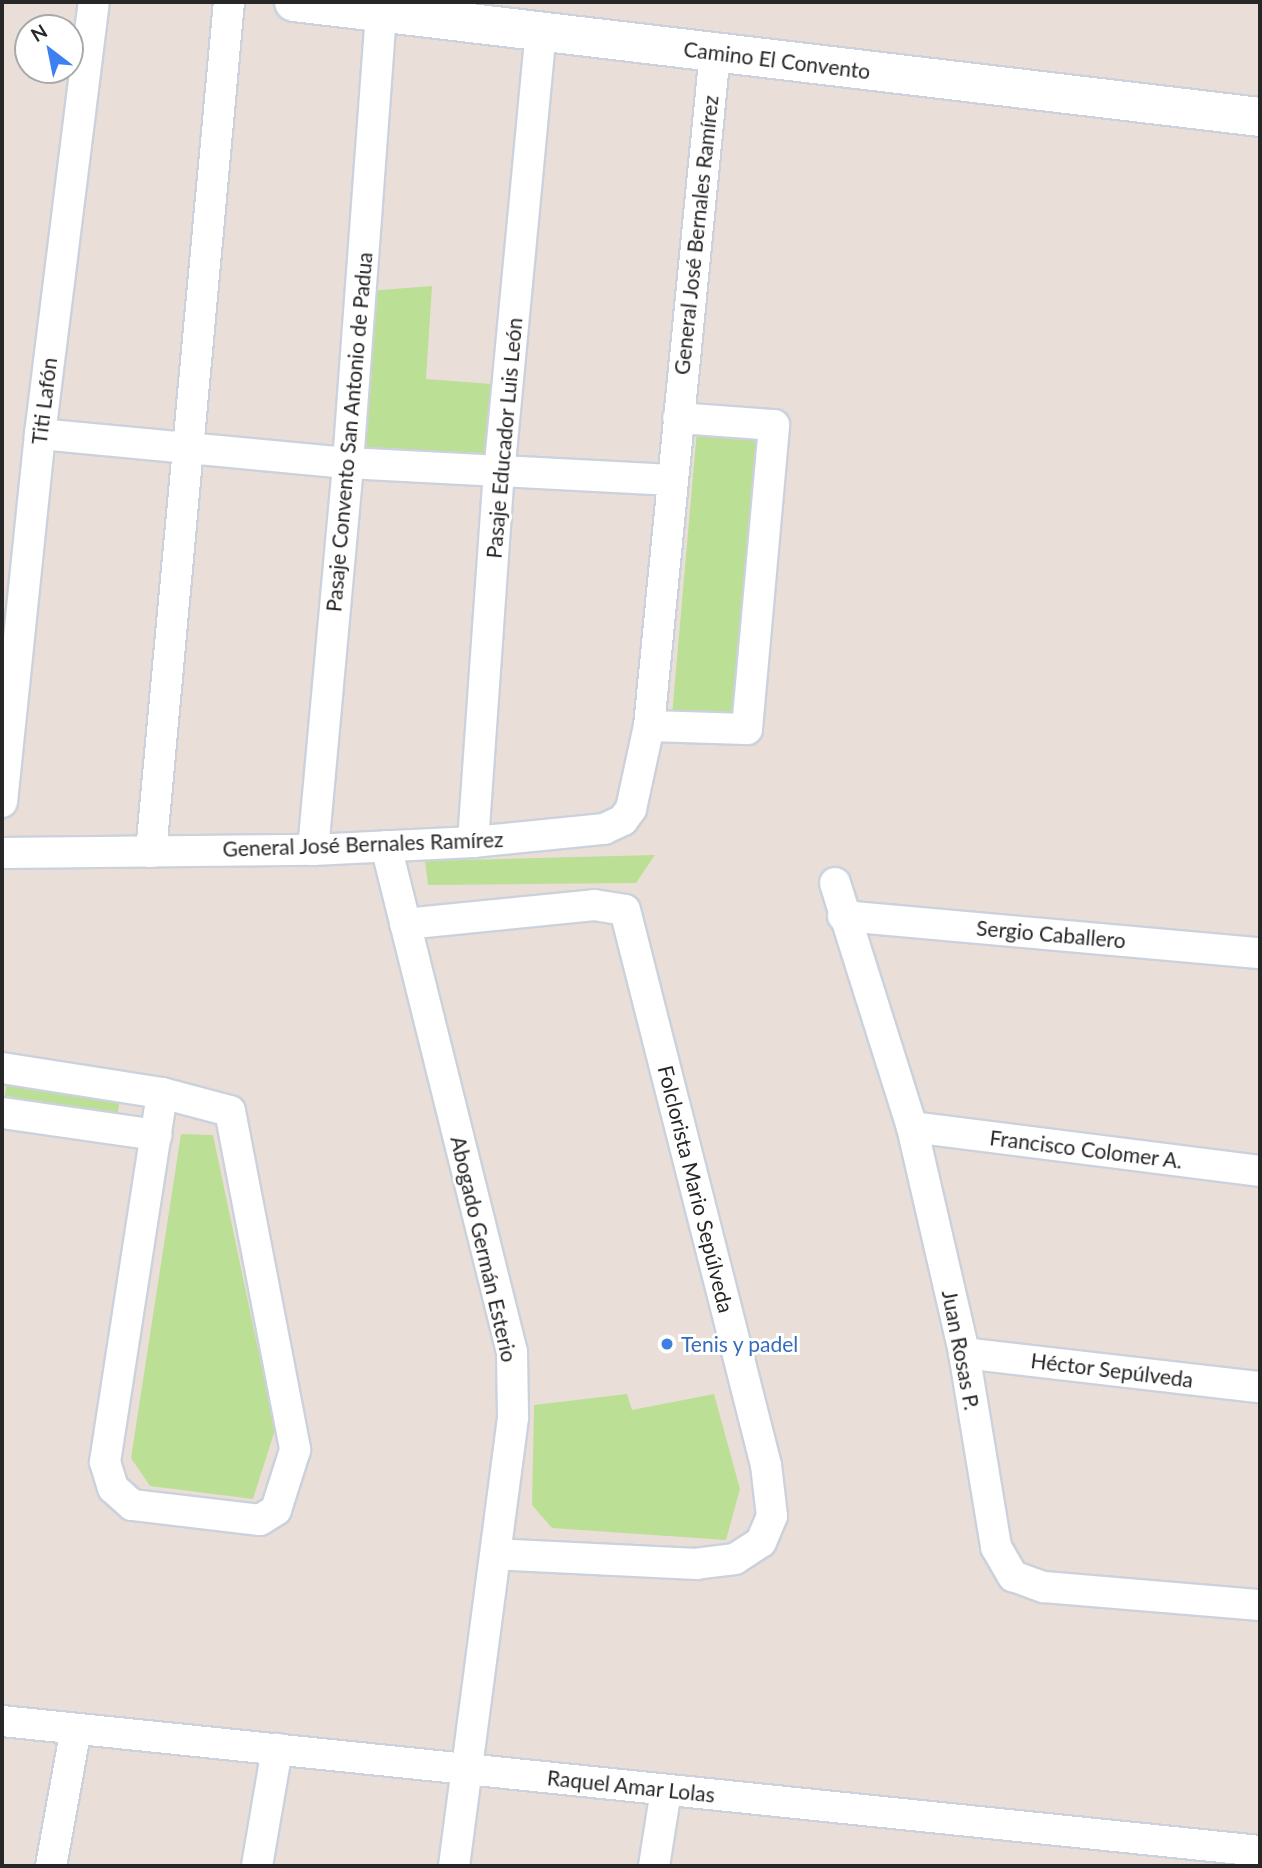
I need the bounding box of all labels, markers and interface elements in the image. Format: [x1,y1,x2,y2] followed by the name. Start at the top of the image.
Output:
[14,14,84,84] north arrow
[26,19,51,46] text: N
[682,36,872,84] street label: Camino El Convento
[669,94,723,376] street label: General José Bernales Ramírez
[321,251,377,613] street label: Pasaje Convento San Antonio de Padua
[481,316,527,560] street label: Pasaje Educador Luis León
[26,356,62,446] street label: Titi Lafón
[222,826,504,862] street label: General José Bernales Ramírez
[975,915,1127,953] street label: Sergio Caballero
[653,1063,739,1315] street label: Folclorista Mario Sepúlveda
[988,1125,1184,1173] street label: Francisco Colomer A.
[446,1134,522,1364] street label: Abogado Germán Esterio
[937,1288,985,1412] street label: Juan Rosas P.
[681,1331,799,1357] place label: Tenis y padel
[659,1336,675,1352] marker: Tenis y padel
[1029,1348,1195,1392] street label: Héctor Sepúlveda
[545,1765,717,1807] street label: Raquel Amar Lolas

